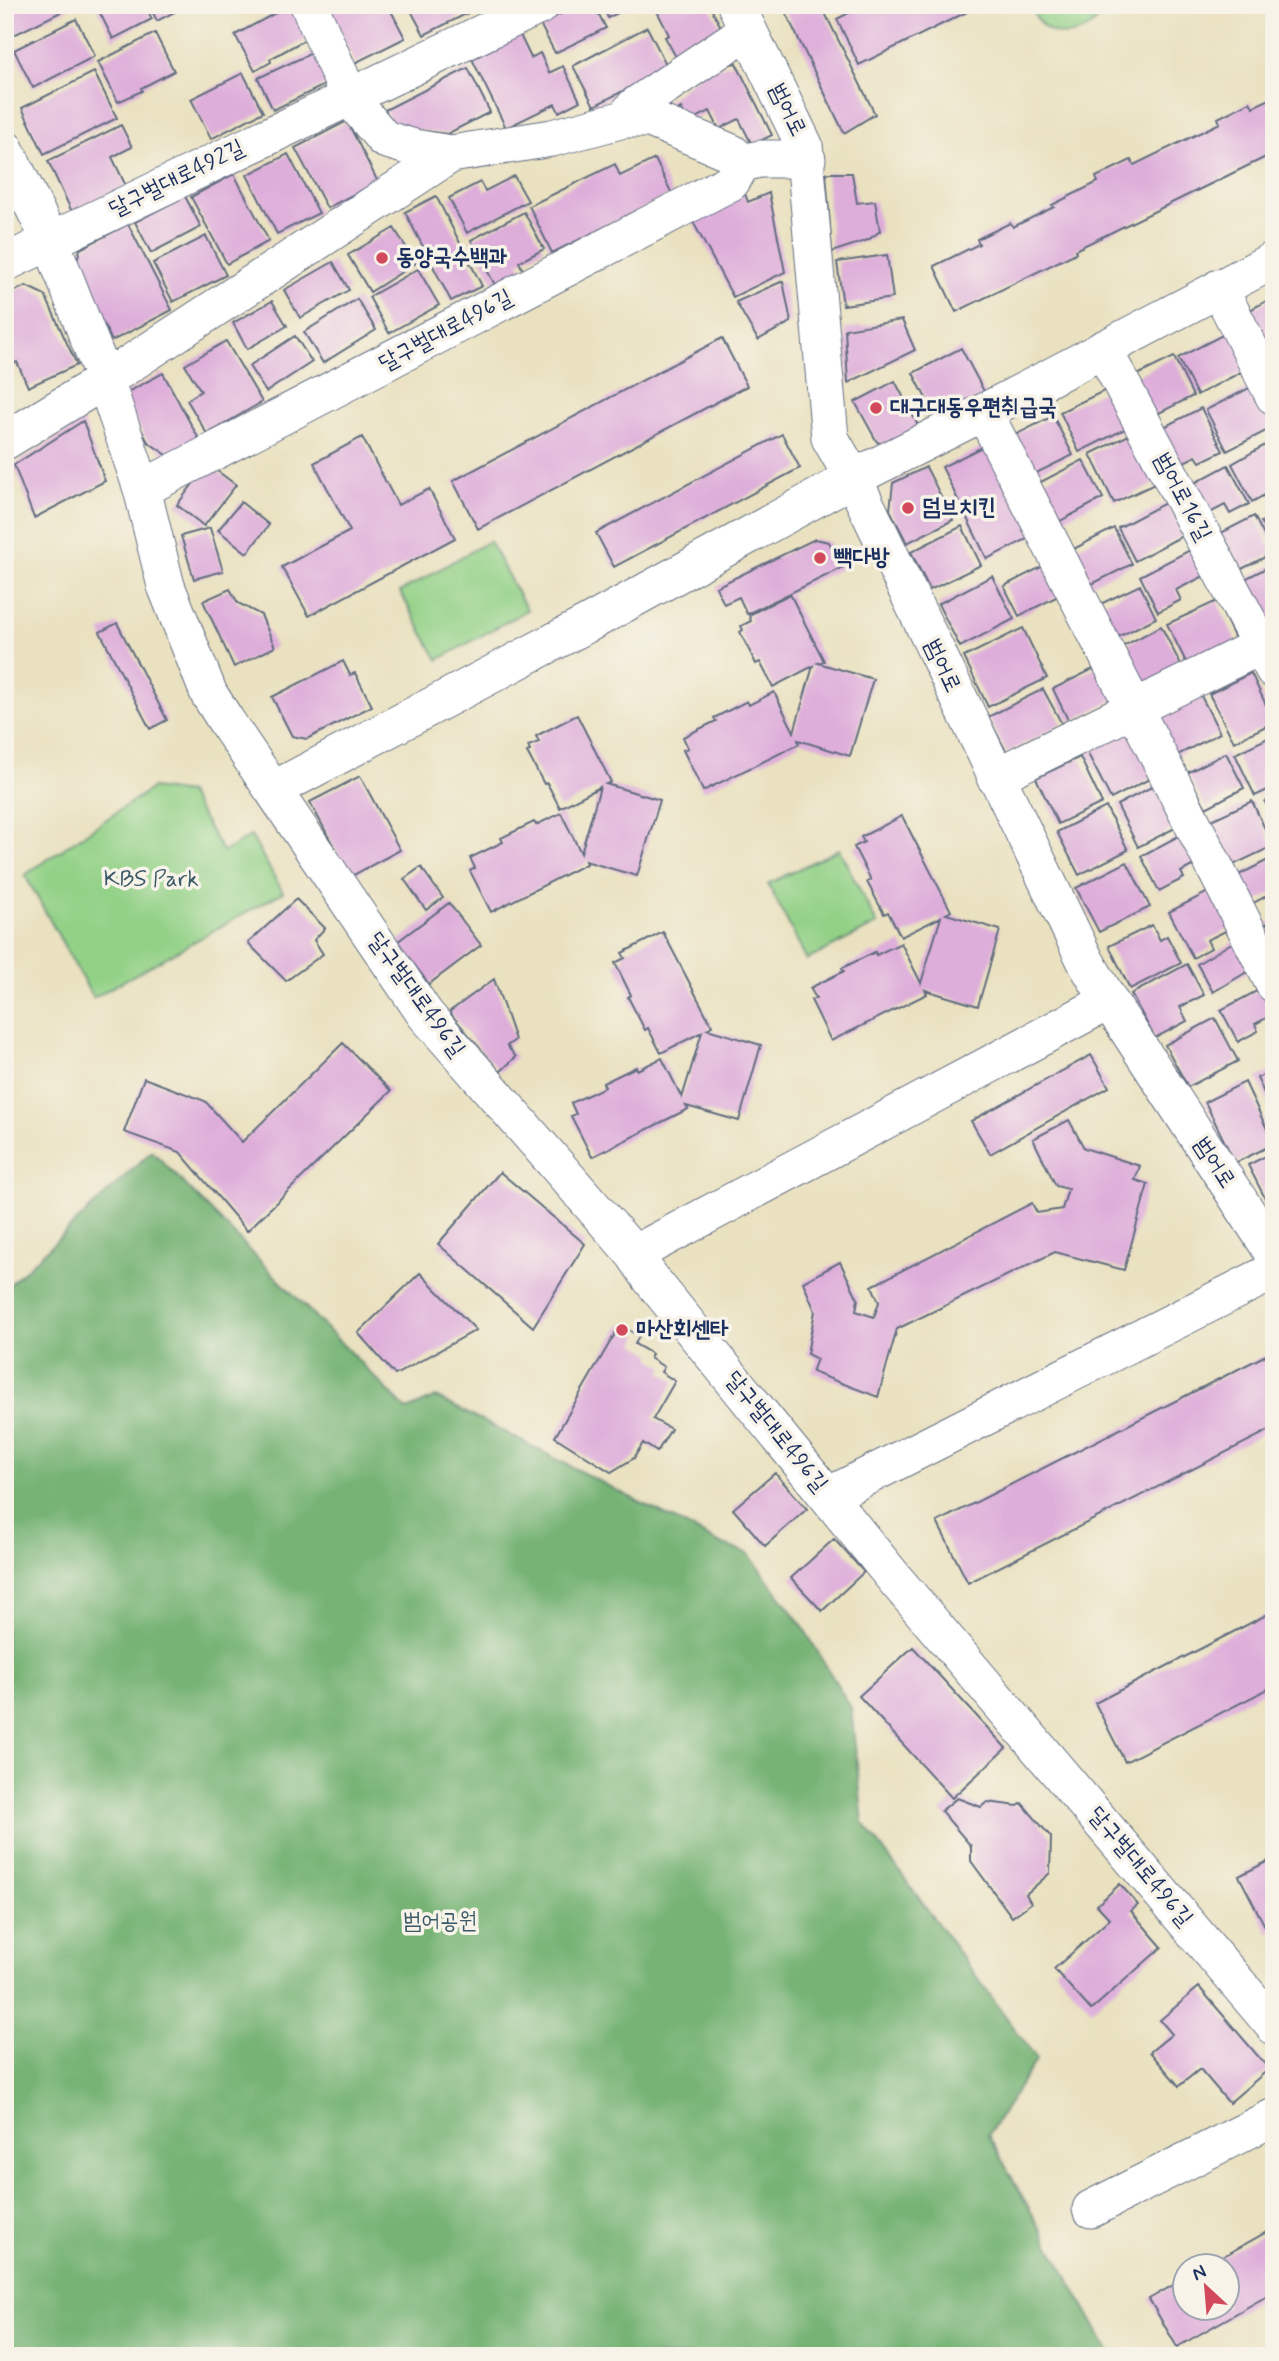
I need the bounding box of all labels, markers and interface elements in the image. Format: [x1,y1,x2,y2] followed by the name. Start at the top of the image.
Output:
[761,78,813,142] street label: 범어로
[104,133,250,225] street label: 달구벌대로492길
[396,243,508,273] place label: 동양국수백과
[374,250,390,266] marker: 동양국수백과
[374,283,518,379] street label: 달구벌대로496길
[890,393,1057,423] place label: 대구대동우편취급국
[868,400,884,416] marker: 대구대동우편취급국
[1146,448,1218,546] street label: 범어로16길
[922,493,996,523] place label: 덤브치킨
[900,500,916,516] marker: 덤브치킨
[833,543,890,573] place label: 빽다방
[812,550,828,566] marker: 빽다방
[917,634,967,698] street label: 범어로
[103,865,199,895] park label: KBS Park
[361,927,471,1063] street label: 달구벌대로496길
[1186,1132,1242,1194] street label: 범어로
[636,1315,729,1345] place label: 마산회센타
[614,1322,630,1338] marker: 마산회센타
[718,1365,834,1499] street label: 달구벌대로496길
[1081,1801,1199,1933] street label: 달구벌대로496길
[403,1907,477,1937] park label: 범어공원
[1170,2252,1240,2322] north arrow
[1188,2259,1210,2287] text: N

